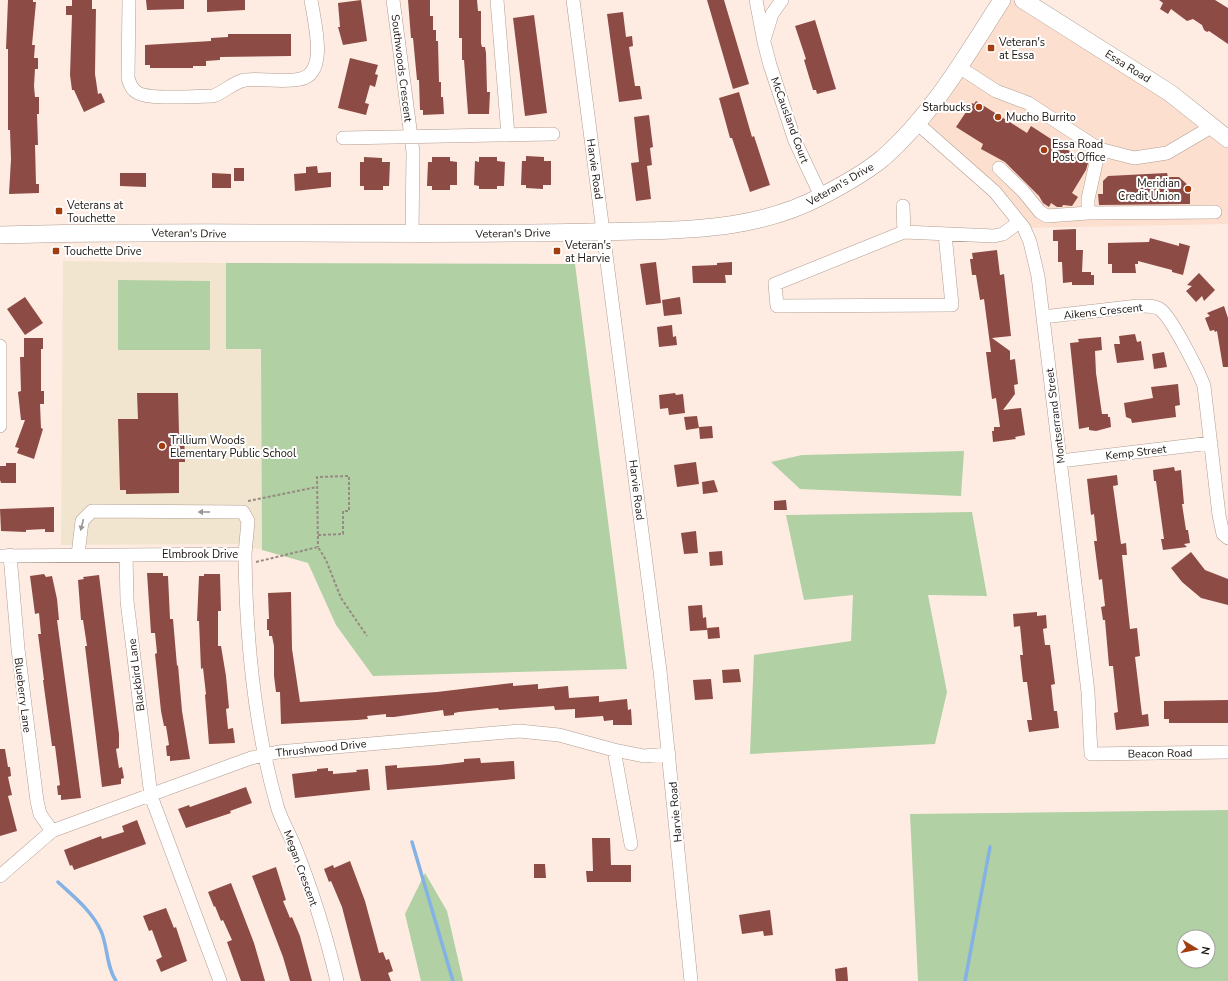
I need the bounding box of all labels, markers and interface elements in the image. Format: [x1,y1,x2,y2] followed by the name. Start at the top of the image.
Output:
[387,13,416,123] street label: Southwoods Crescent
[998,35,1045,63] place label: Veteran's at Essa
[986,43,996,53] marker: Veteran's at Essa
[1102,47,1153,86] street label: Essa Road
[767,75,812,166] street label: McCausland Court
[922,100,971,115] place label: Starbucks
[974,102,984,112] marker: Starbucks
[1006,110,1076,125] place label: Mucho Burrito
[993,112,1003,122] marker: Mucho Burrito
[1052,137,1106,165] place label: Essa Road Post Office
[583,138,606,200] street label: Harvie Road
[1039,145,1049,155] marker: Essa Road Post Office
[803,159,877,210] street label: Veteran's Drive
[1118,176,1180,204] place label: Meridian Credit Union
[1183,184,1193,194] marker: Meridian Credit Union
[66,198,123,226] place label: Veterans at Touchette
[54,206,64,216] marker: Veterans at Touchette
[150,225,227,242] street label: Veteran's Drive
[474,225,551,242] street label: Veteran's Drive
[564,238,611,266] place label: Veteran's at Harvie
[64,244,142,259] place label: Touchette Drive
[51,246,61,256] marker: Touchette Drive
[552,246,562,256] marker: Veteran's at Harvie
[1063,300,1144,323] street label: Aikens Crescent
[1042,367,1069,464] street label: Montserrand Street
[170,433,297,461] place label: Trillium Woods Elementary Public School
[157,441,167,451] marker: Trillium Woods Elementary Public School
[1105,441,1168,464] street label: Kemp Street
[625,459,648,521] street label: Harvie Road
[197,509,210,515] one-way arrow
[79,519,85,532] one-way arrow
[162,547,238,562] street label: Elmbrook Drive
[125,638,148,712] street label: Blackbird Lane
[10,657,35,734] street label: Blueberry Lane
[275,736,367,761] street label: Thrushwood Drive
[1127,745,1193,762] street label: Beacon Road
[665,781,686,843] street label: Harvie Road
[280,828,321,908] street label: Megan Crescent
[1176,929,1216,969] north arrow
[1197,945,1213,956] text: N

